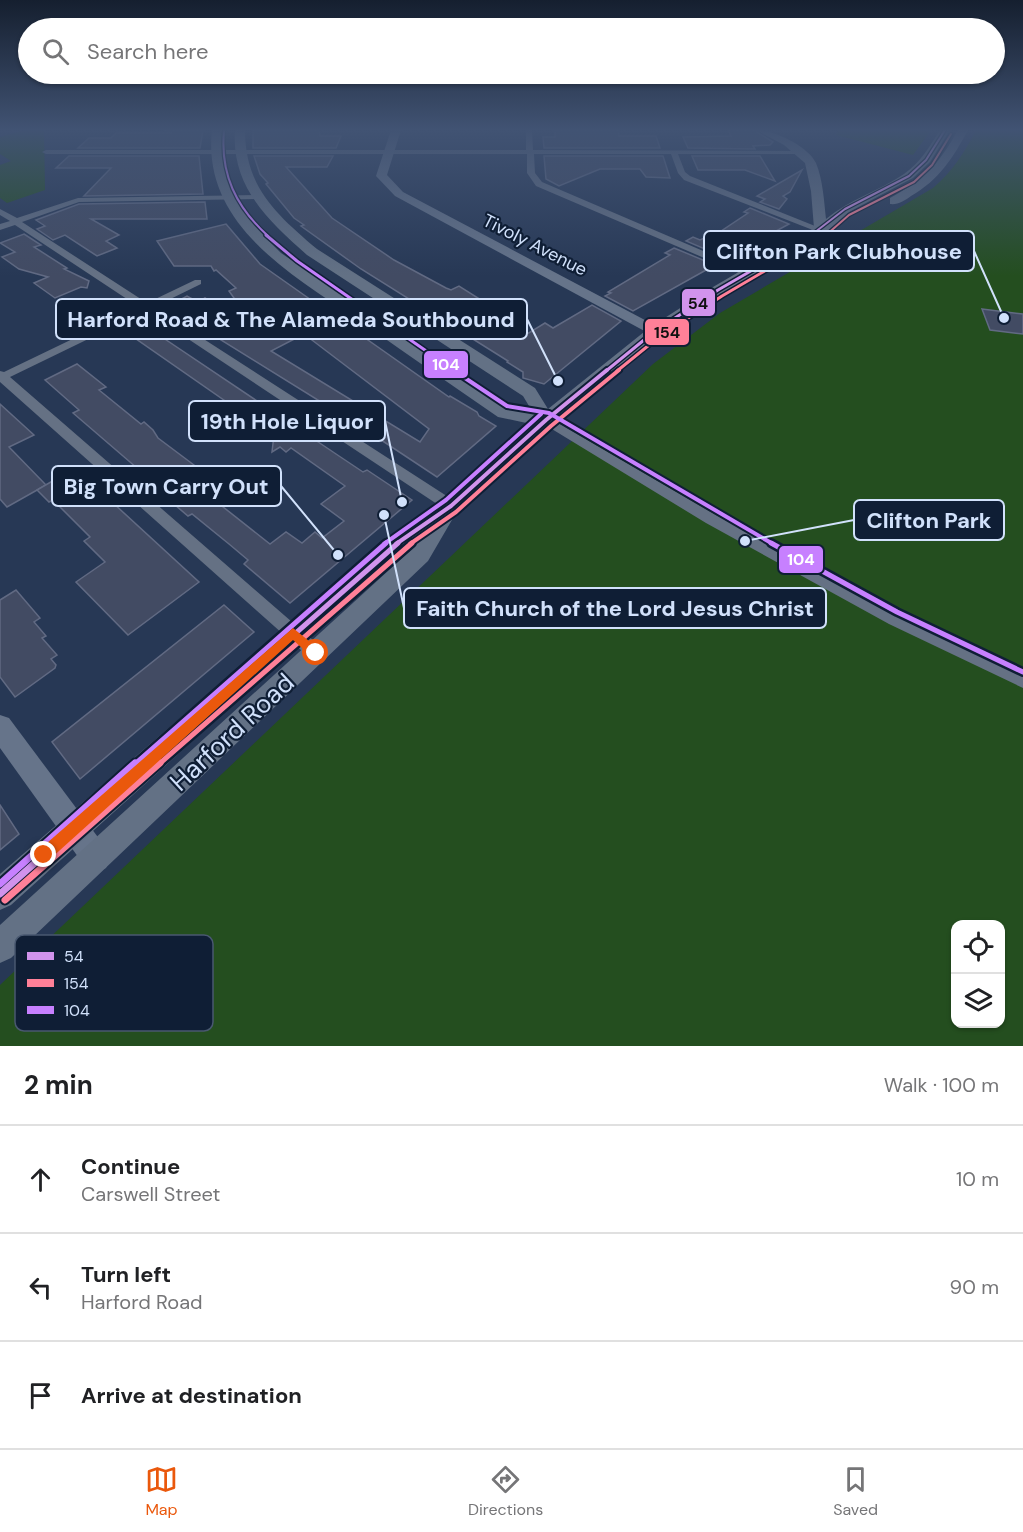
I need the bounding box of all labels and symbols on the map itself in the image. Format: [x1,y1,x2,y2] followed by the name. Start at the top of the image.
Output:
[479,208,591,282] street label: Tivoly Avenue
[704,231,974,271] callout: Clifton Park Clubhouse
[716,237,962,266] text: Clifton Park Clubhouse
[681,288,716,317] line badge: 54
[688,293,708,314] text: 54
[56,299,527,339] callout: Harford Road & The Alameda Southbound
[67,305,515,334] text: Harford Road & The Alameda Southbound
[644,318,690,346] line badge: 154
[654,322,680,343] text: 154
[423,350,469,379] line badge: 104
[432,354,460,375] text: 104
[189,401,385,441] callout: 19th Hole Liquor
[201,407,373,436] text: 19th Hole Liquor
[52,466,281,506] callout: Big Town Carry Out
[63,472,269,501] text: Big Town Carry Out
[854,500,1004,540] callout: Clifton Park
[866,506,992,535] text: Clifton Park
[778,545,824,574] line badge: 104
[787,549,815,570] text: 104
[404,588,826,628] callout: Faith Church of the Lord Jesus Christ
[416,594,814,623] text: Faith Church of the Lord Jesus Christ
[302,639,328,665] route start
[163,666,301,798] street label: Harford Road
[30,841,56,867] route end
[15,935,213,1031] legend
[64,946,84,967] text: 54
[64,973,89,994] text: 154
[64,1000,90,1021] text: 104

